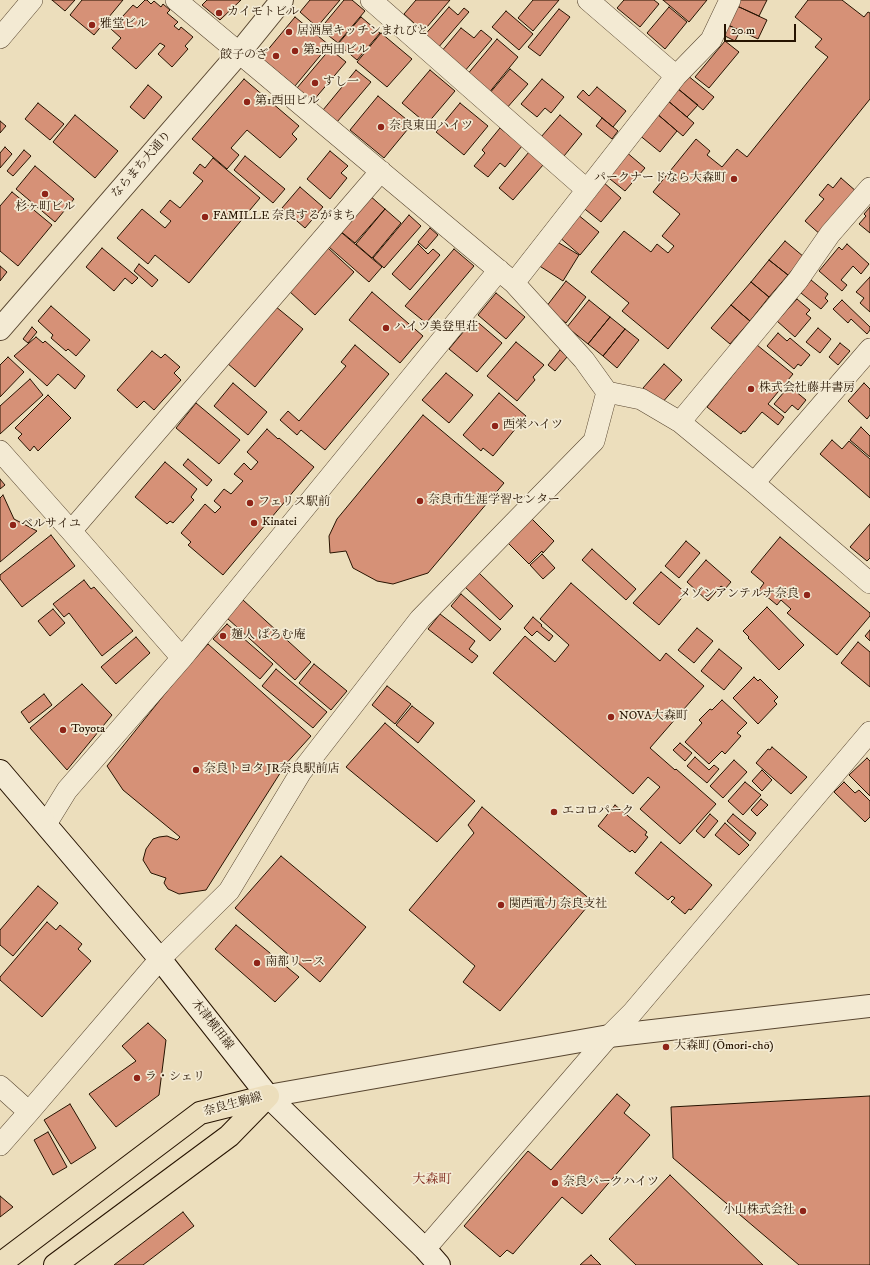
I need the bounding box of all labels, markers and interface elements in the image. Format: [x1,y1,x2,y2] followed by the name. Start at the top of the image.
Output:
[227,6,299,20] place label: カイモトビル
[214,8,224,18] marker: カイモトビル
[726,16,798,42] scale bar
[100,18,148,32] place label: 雅堂ビル
[87,20,97,30] marker: 雅堂ビル
[731,23,755,38] text: 20 m
[297,25,429,39] place label: 居酒屋キッチンまれびと
[284,27,294,37] marker: 居酒屋キッチンまれびと
[303,44,369,58] place label: 第2西田ビル
[290,46,300,56] marker: 第2西田ビル
[220,49,268,63] place label: 餃子のざ
[271,51,281,61] marker: 餃子のざ
[323,76,359,90] place label: すし一
[310,78,320,88] marker: すし一
[255,95,319,109] place label: 第1西田ビル
[242,97,252,107] marker: 第1西田ビル
[389,120,473,134] place label: 奈良東田ハイツ
[376,122,386,132] marker: 奈良東田ハイツ
[109,129,175,201] street label: ならまち大通り
[594,172,726,186] place label: パークナードなら大森町
[729,174,739,184] marker: パークナードなら大森町
[40,189,50,199] marker: 杉ヶ町ビル
[15,201,75,215] place label: 杉ヶ町ビル
[213,210,356,224] place label: FAMILLE 奈良するがまち
[200,212,210,222] marker: FAMILLE 奈良するがまち
[394,321,478,335] place label: ハイツ美登里荘
[381,323,391,333] marker: ハイツ美登里荘
[759,382,855,396] place label: 株式会社藤井書房
[746,384,756,394] marker: 株式会社藤井書房
[503,419,563,433] place label: 西栄ハイツ
[490,421,500,431] marker: 西栄ハイツ
[428,494,560,508] place label: 奈良市生涯学習センター
[258,496,330,510] place label: フェリス駅前
[415,496,425,506] marker: 奈良市生涯学習センター
[245,498,255,508] marker: フェリス駅前
[262,516,297,530] place label: Kinatei
[21,518,81,532] place label: ベルサイユ
[249,518,259,528] marker: Kinatei
[8,520,18,530] marker: ベルサイユ
[679,588,799,602] place label: メゾンアンテルナ奈良
[802,590,812,600] marker: メゾンアンテルナ奈良
[231,629,306,643] place label: 麺人 ばろむ庵
[218,631,228,641] marker: 麺人 ばろむ庵
[619,710,688,724] place label: NOVA大森町
[606,712,616,722] marker: NOVA大森町
[71,723,105,737] place label: Toyota
[58,725,68,735] marker: Toyota
[204,763,339,777] place label: 奈良トヨタ JR奈良駅前店
[191,765,201,775] marker: 奈良トヨタ JR奈良駅前店
[562,805,634,819] place label: エコロパーク
[549,807,559,817] marker: エコロパーク
[509,898,608,912] place label: 関西電力 奈良支社
[496,900,506,910] marker: 関西電力 奈良支社
[265,956,325,970] place label: 南都リース
[252,958,262,968] marker: 南都リース
[188,997,236,1053] street label: 木津横田線
[674,1040,774,1054] place label: 大森町 (Ōmori-chō)
[661,1042,671,1052] marker: 大森町 (Ōmori-chō)
[145,1071,205,1085] place label: ラ・シェリ
[132,1073,142,1083] marker: ラ・シェリ
[202,1090,264,1120] street label: 奈良生駒線
[413,1172,451,1188] district label: 大森町
[563,1176,659,1190] place label: 奈良パークハイツ
[550,1178,560,1188] marker: 奈良パークハイツ
[723,1204,795,1218] place label: 小山株式会社
[798,1206,808,1216] marker: 小山株式会社

